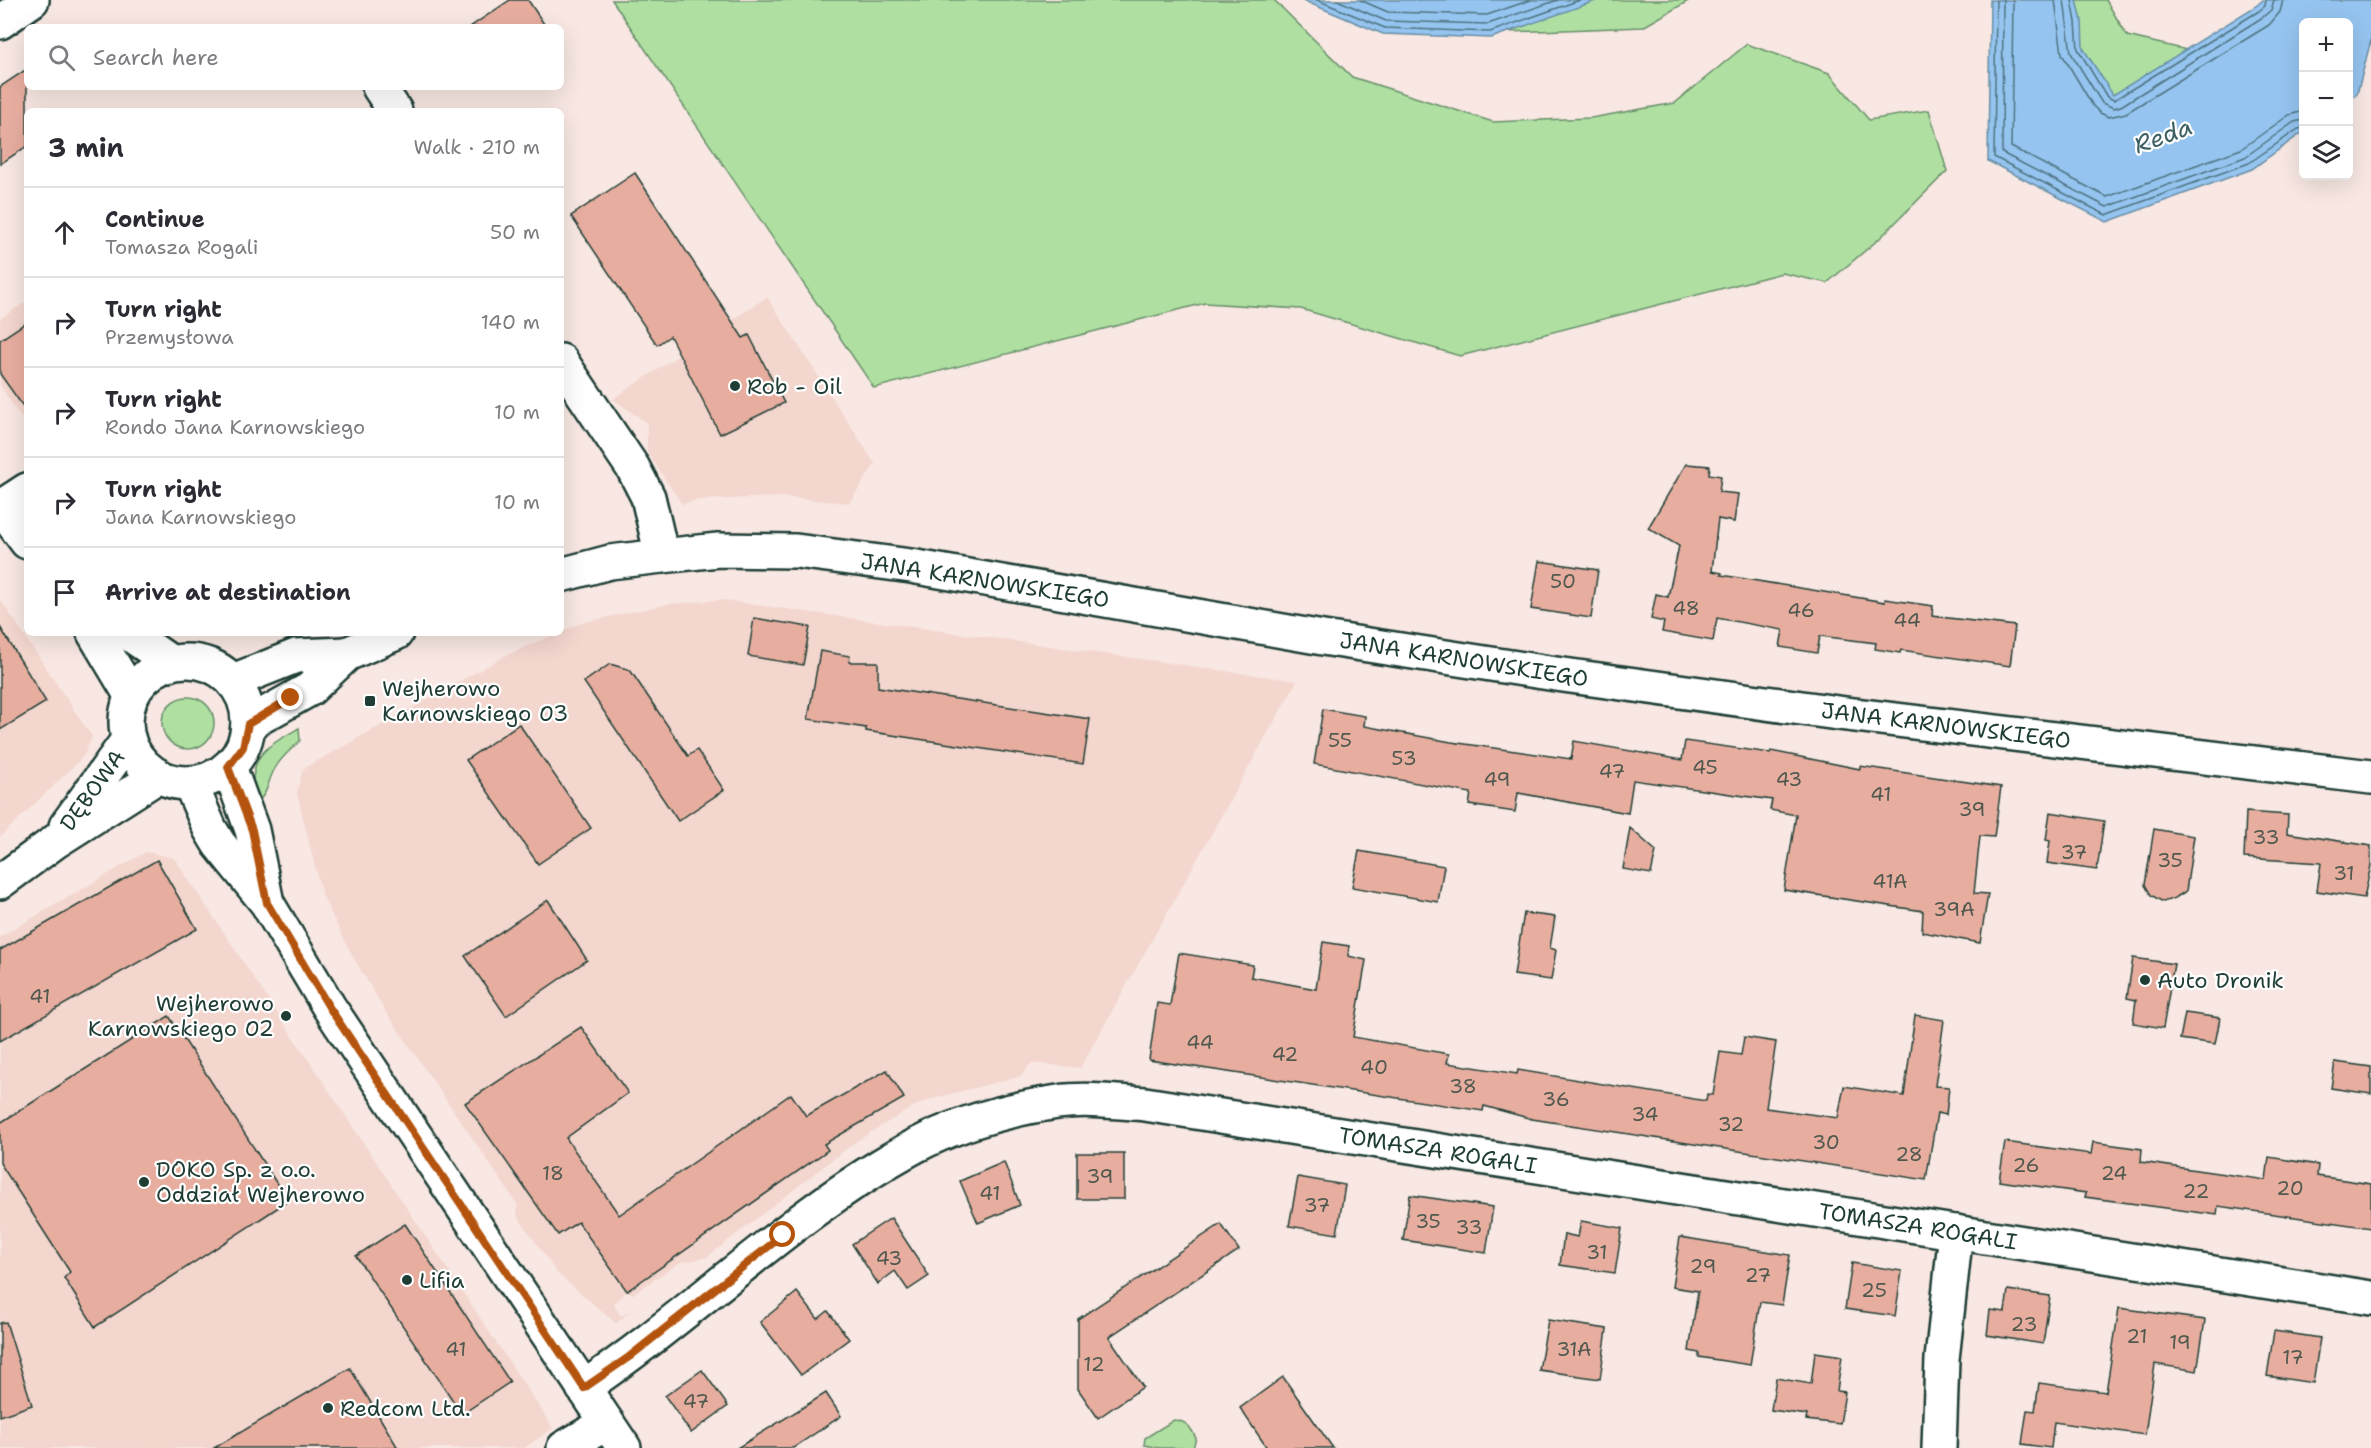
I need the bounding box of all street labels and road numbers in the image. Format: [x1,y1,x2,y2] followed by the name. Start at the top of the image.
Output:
[859,547,1111,614] street label: JANA KARNOWSKIEGO
[1338,626,1590,693] street label: JANA KARNOWSKIEGO
[1819,696,2072,755] street label: JANA KARNOWSKIEGO
[53,744,132,837] street label: DĘBOWA
[1337,1121,1539,1180] street label: TOMASZA ROGALI
[1817,1197,2019,1256] street label: TOMASZA ROGALI

